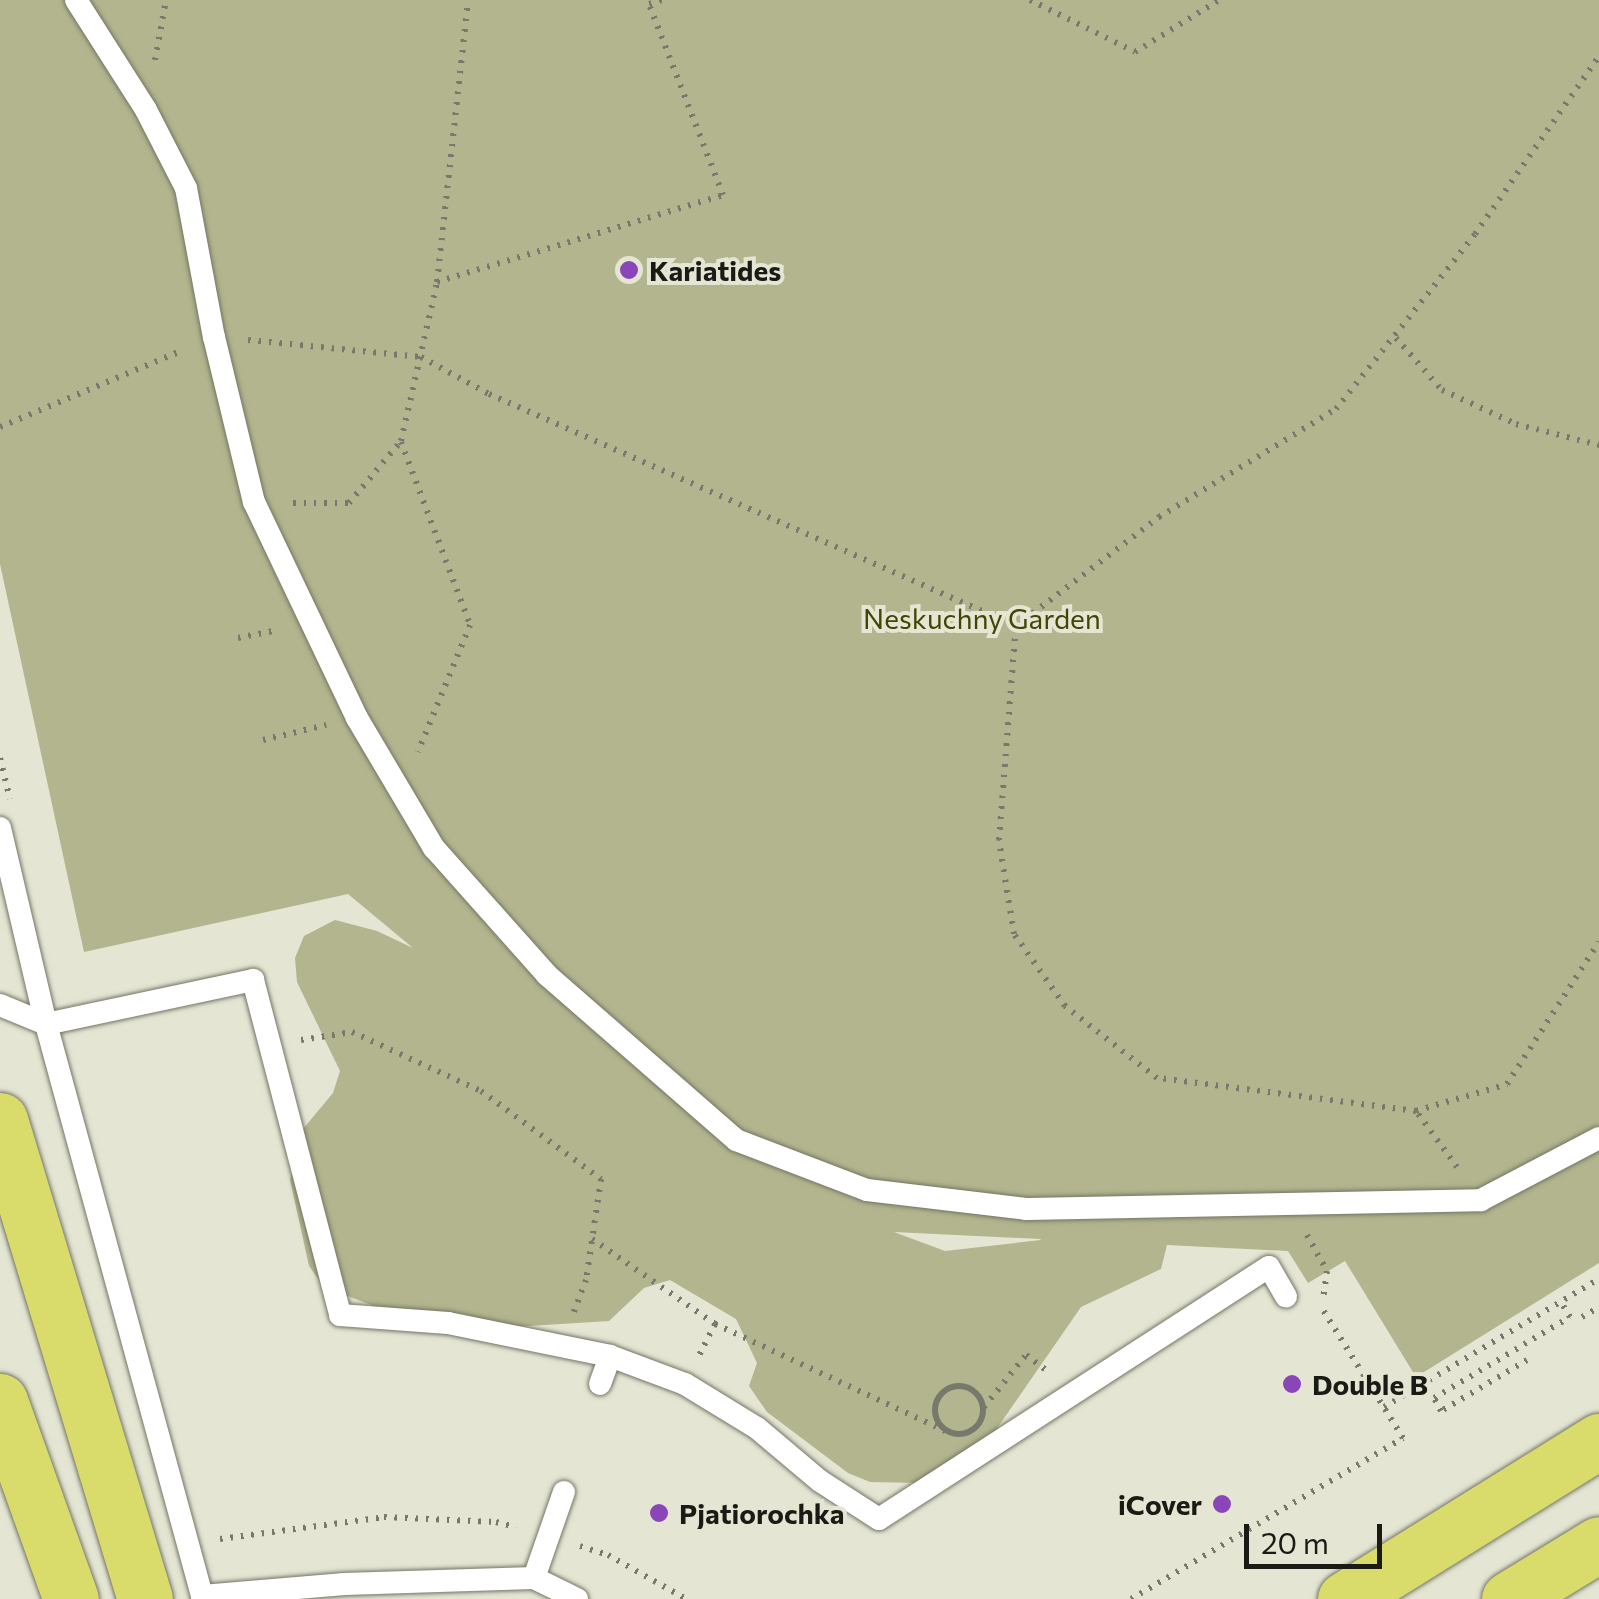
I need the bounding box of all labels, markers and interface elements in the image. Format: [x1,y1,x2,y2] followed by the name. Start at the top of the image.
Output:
[649,253,781,287] place label: Kariatides
[618,259,640,281] marker: Kariatides
[863,601,1101,635] park label: Neskuchny Garden
[1312,1367,1428,1401] place label: Double B
[1281,1373,1303,1395] marker: Double B
[1118,1487,1202,1521] place label: iCover
[1211,1493,1233,1515] marker: iCover
[679,1496,845,1530] place label: Pjatiorochka
[648,1502,670,1524] marker: Pjatiorochka
[1249,1504,1386,1566] scale bar
[1261,1523,1329,1560] text: 20 m

